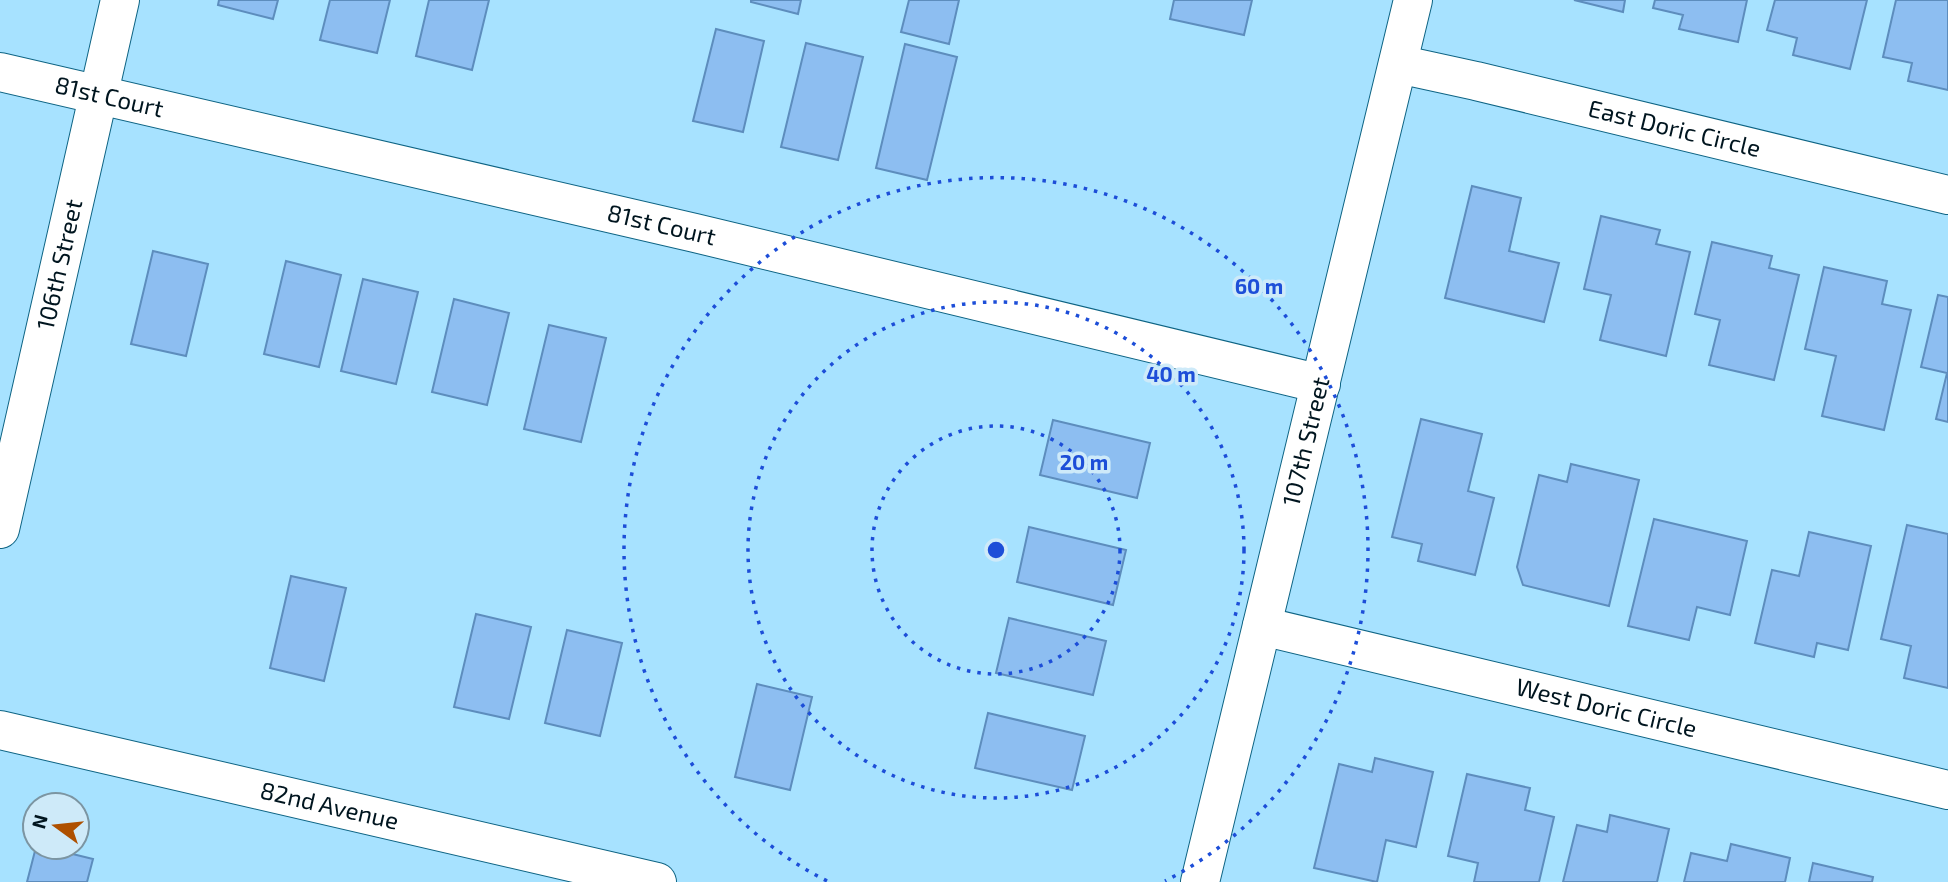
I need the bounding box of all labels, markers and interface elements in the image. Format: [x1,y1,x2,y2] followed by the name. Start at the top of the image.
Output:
[52,69,167,122] street label: 81st Court
[1586,93,1764,162] street label: East Doric Circle
[30,196,87,332] street label: 106th Street
[605,197,719,251] street label: 81st Court
[1235,273,1283,298] text: 60 m
[1146,361,1196,386] text: 40 m
[1275,374,1334,509] street label: 107th Street
[1060,449,1108,474] text: 20 m
[984,538,1008,562] centre of rings
[1513,671,1700,742] street label: West Doric Circle
[258,775,402,835] street label: 82nd Avenue
[21,791,91,861] north arrow
[26,812,52,831] text: N

